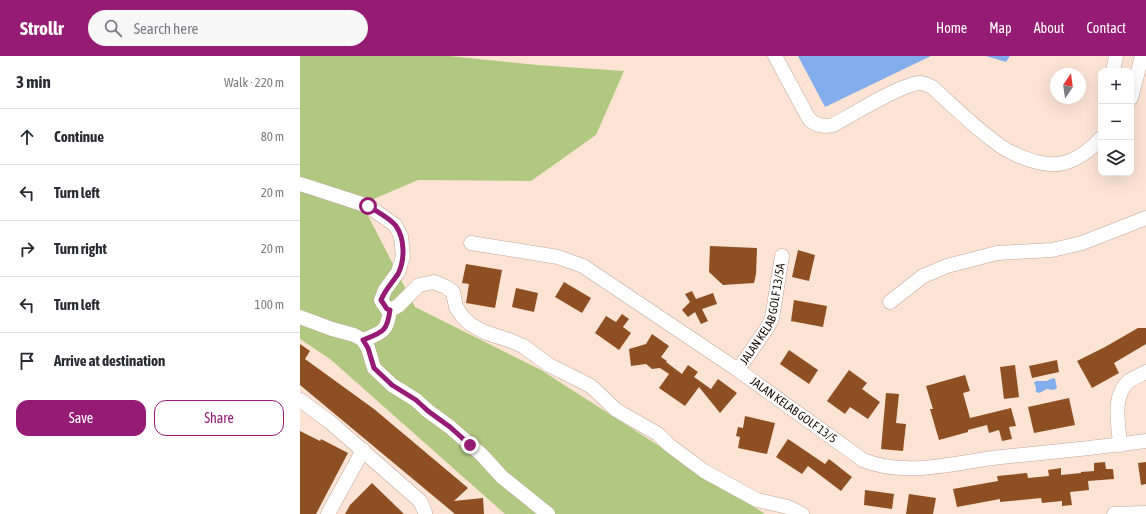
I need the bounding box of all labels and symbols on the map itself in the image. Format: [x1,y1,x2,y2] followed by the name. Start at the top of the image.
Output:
[1050,68,1086,104] north arrow
[359,197,377,215] route start
[737,262,788,367] street label: JALAN KELAB GOLF 13/5A
[748,374,840,446] street label: JALAN KELAB GOLF 13/5
[461,436,479,454] route end

